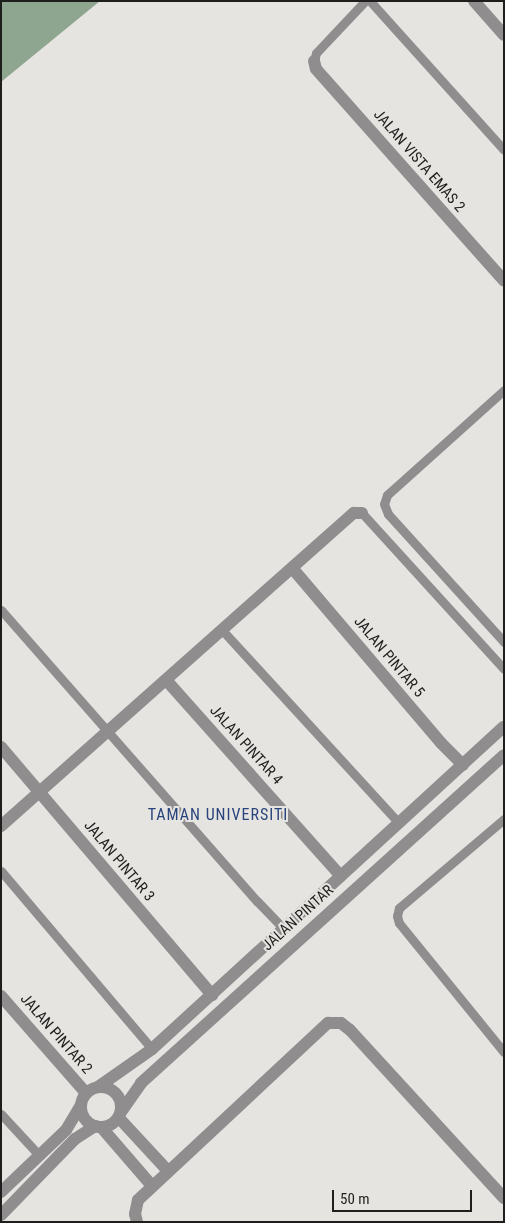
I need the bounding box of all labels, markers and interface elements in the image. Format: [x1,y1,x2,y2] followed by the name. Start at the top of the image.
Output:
[370,106,468,216] street label: JALAN VISTA EMAS 2
[350,613,428,701] street label: JALAN PINTAR 5
[206,702,286,788] street label: JALAN PINTAR 4
[146,805,290,825] district label: TAMAN UNIVERSITI
[80,817,158,905] street label: JALAN PINTAR 3
[259,881,337,955] street label: JALAN PINTAR
[16,990,96,1078] street label: JALAN PINTAR 2
[335,1180,475,1212] scale bar
[340,1190,370,1208] text: 50 m

